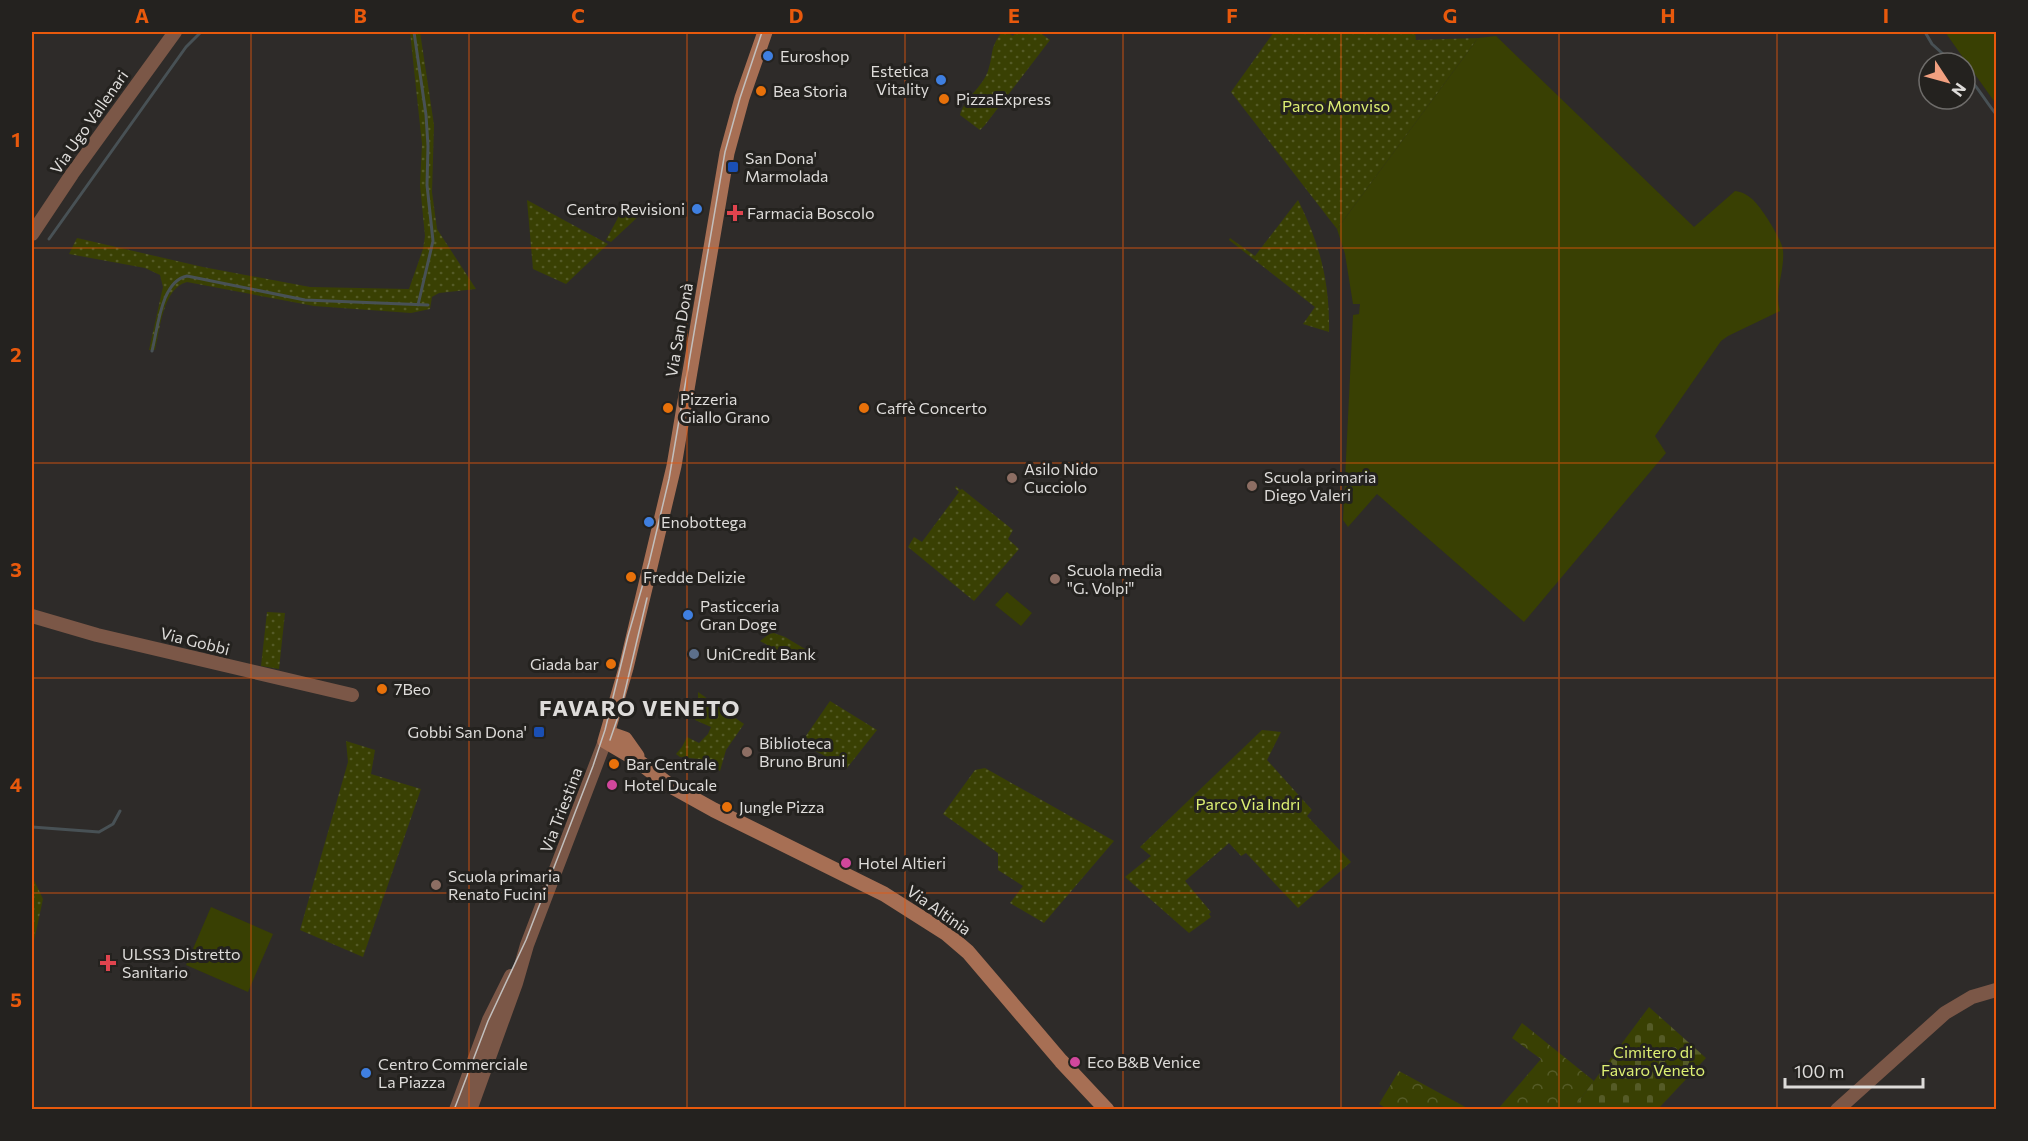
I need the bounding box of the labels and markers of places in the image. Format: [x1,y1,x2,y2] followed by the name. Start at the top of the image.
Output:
[780,46,849,65] place label: Euroshop
[761,49,775,63] marker: Euroshop
[871,61,929,98] place label: Estetica Vitality
[934,73,948,87] marker: Estetica Vitality
[773,81,847,100] place label: Bea Storia
[754,84,768,98] marker: Bea Storia
[956,89,1051,108] place label: PizzaExpress
[937,92,951,106] marker: PizzaExpress
[745,148,828,185] place label: San Dona' Marmolada
[726,160,740,174] marker: San Dona' Marmolada
[566,199,685,218] place label: Centro Revisioni
[690,202,704,216] marker: Centro Revisioni
[747,203,875,222] place label: Farmacia Boscolo
[728,206,742,220] marker: Farmacia Boscolo
[680,389,770,426] place label: Pizzeria Giallo Grano
[876,398,987,417] place label: Caffè Concerto
[661,401,675,415] marker: Pizzeria Giallo Grano
[857,401,871,415] marker: Caffè Concerto
[1024,459,1098,496] place label: Asilo Nido Cucciolo
[1264,467,1376,504] place label: Scuola primaria Diego Valeri
[1005,471,1019,485] marker: Asilo Nido Cucciolo
[1245,479,1259,493] marker: Scuola primaria Diego Valeri
[661,512,747,531] place label: Enobottega
[642,515,656,529] marker: Enobottega
[1067,560,1162,597] place label: Scuola media "G. Volpi"
[643,567,745,586] place label: Fredde Delizie
[624,570,638,584] marker: Fredde Delizie
[1048,572,1062,586] marker: Scuola media "G. Volpi"
[700,596,779,633] place label: Pasticceria Gran Doge
[681,608,695,622] marker: Pasticceria Gran Doge
[706,644,816,663] place label: UniCredit Bank
[687,647,701,661] marker: UniCredit Bank
[530,654,600,673] place label: Giada bar
[604,657,618,671] marker: Giada bar
[394,679,431,698] place label: 7Beo
[375,682,389,696] marker: 7Beo
[408,722,527,741] place label: Gobbi San Dona'
[532,725,546,739] marker: Gobbi San Dona'
[759,733,845,770] place label: Biblioteca Bruno Bruni
[740,745,754,759] marker: Biblioteca Bruno Bruni
[626,754,716,773] place label: Bar Centrale
[607,757,621,771] marker: Bar Centrale
[624,775,717,794] place label: Hotel Ducale
[605,778,619,792] marker: Hotel Ducale
[739,797,824,816] place label: Jungle Pizza
[720,800,734,814] marker: Jungle Pizza
[858,853,946,872] place label: Hotel Altieri
[839,856,853,870] marker: Hotel Altieri
[448,866,560,903] place label: Scuola primaria Renato Fucini
[429,878,443,892] marker: Scuola primaria Renato Fucini
[122,944,241,981] place label: ULSS3 Distretto Sanitario
[99,954,117,972] marker: ULSS3 Distretto Sanitario
[1087,1052,1200,1071] place label: Eco B&B Venice
[378,1054,528,1091] place label: Centro Commerciale La Piazza
[1068,1055,1082,1069] marker: Eco B&B Venice
[359,1066,373,1080] marker: Centro Commerciale La Piazza

